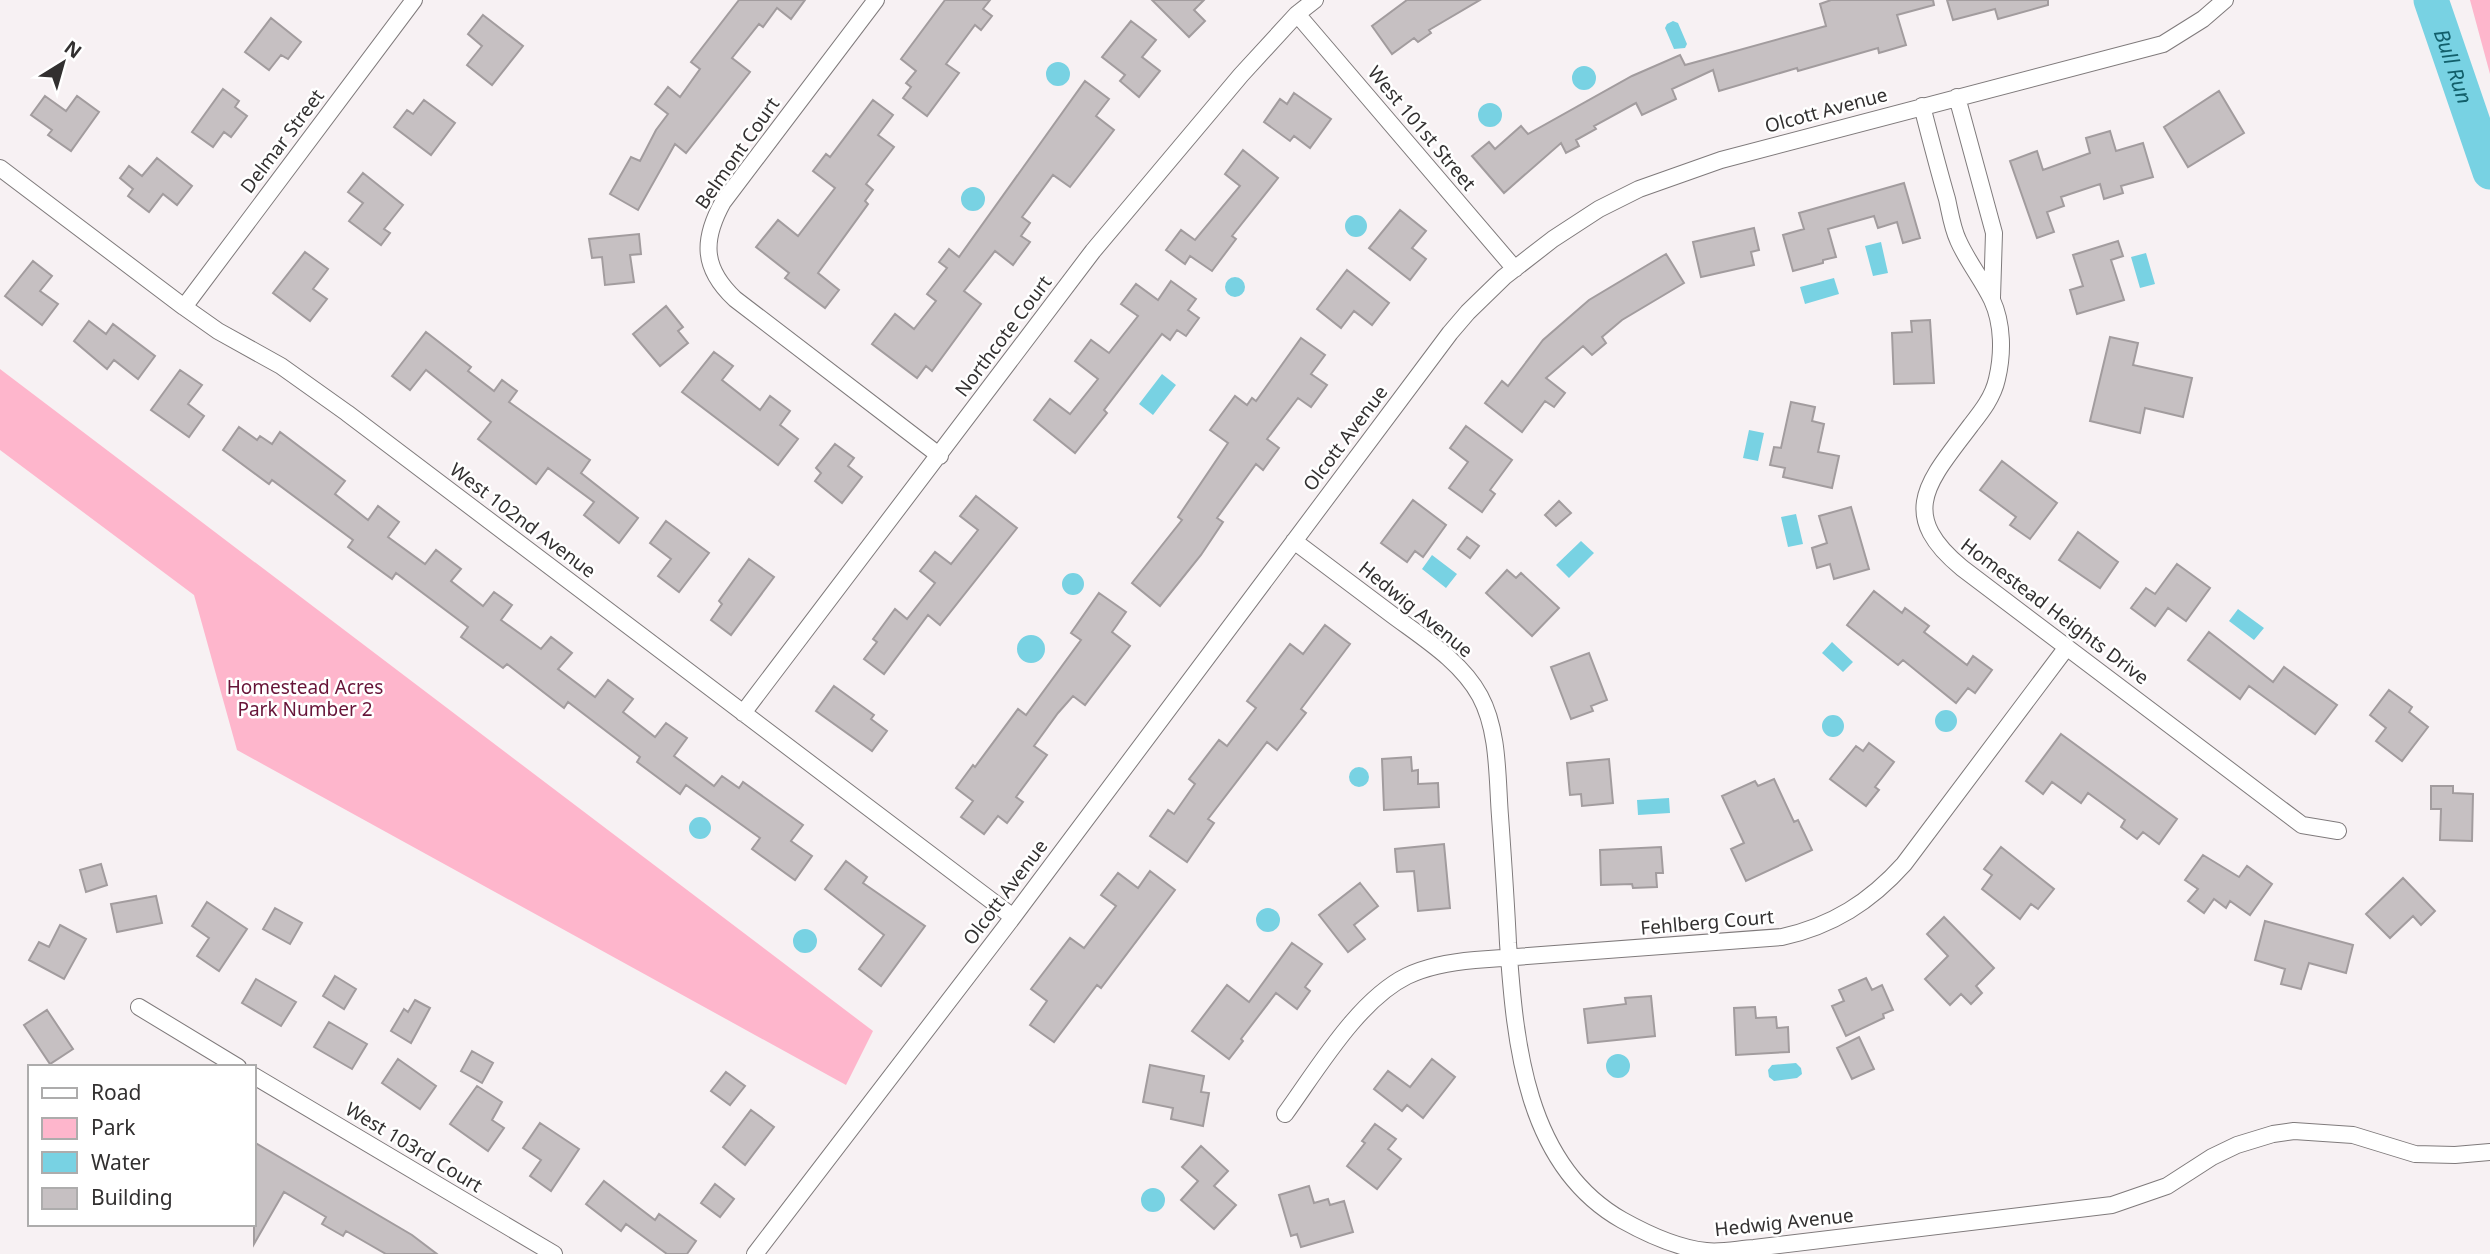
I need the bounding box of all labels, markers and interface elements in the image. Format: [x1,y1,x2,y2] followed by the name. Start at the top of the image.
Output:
[2428,25,2480,107] water label: Bull Run
[28,28,98,98] north arrow
[59,34,87,64] text: N
[1362,60,1482,196] street label: West 101st Street
[1762,81,1890,139] street label: Olcott Avenue
[234,84,330,198] street label: Delmar Street
[689,92,785,214] street label: Belmont Court
[949,270,1057,402] street label: Northcote Court
[1297,380,1393,496] street label: Olcott Avenue
[445,456,601,584] street label: West 102nd Avenue
[1956,532,2154,690] street label: Homestead Heights Drive
[1354,555,1478,663] street label: Hedwig Avenue
[227,674,383,722] park label: Homestead Acres Park Number 2
[957,834,1053,950] street label: Olcott Avenue
[1639,903,1775,941] street label: Fehlberg Court
[28,1065,256,1226] legend
[91,1078,141,1106] text: Road
[341,1096,487,1198] street label: West 103rd Court
[91,1113,136,1141] text: Park
[91,1148,150,1176] text: Water
[91,1183,173,1211] text: Building
[1713,1202,1855,1242] street label: Hedwig Avenue

